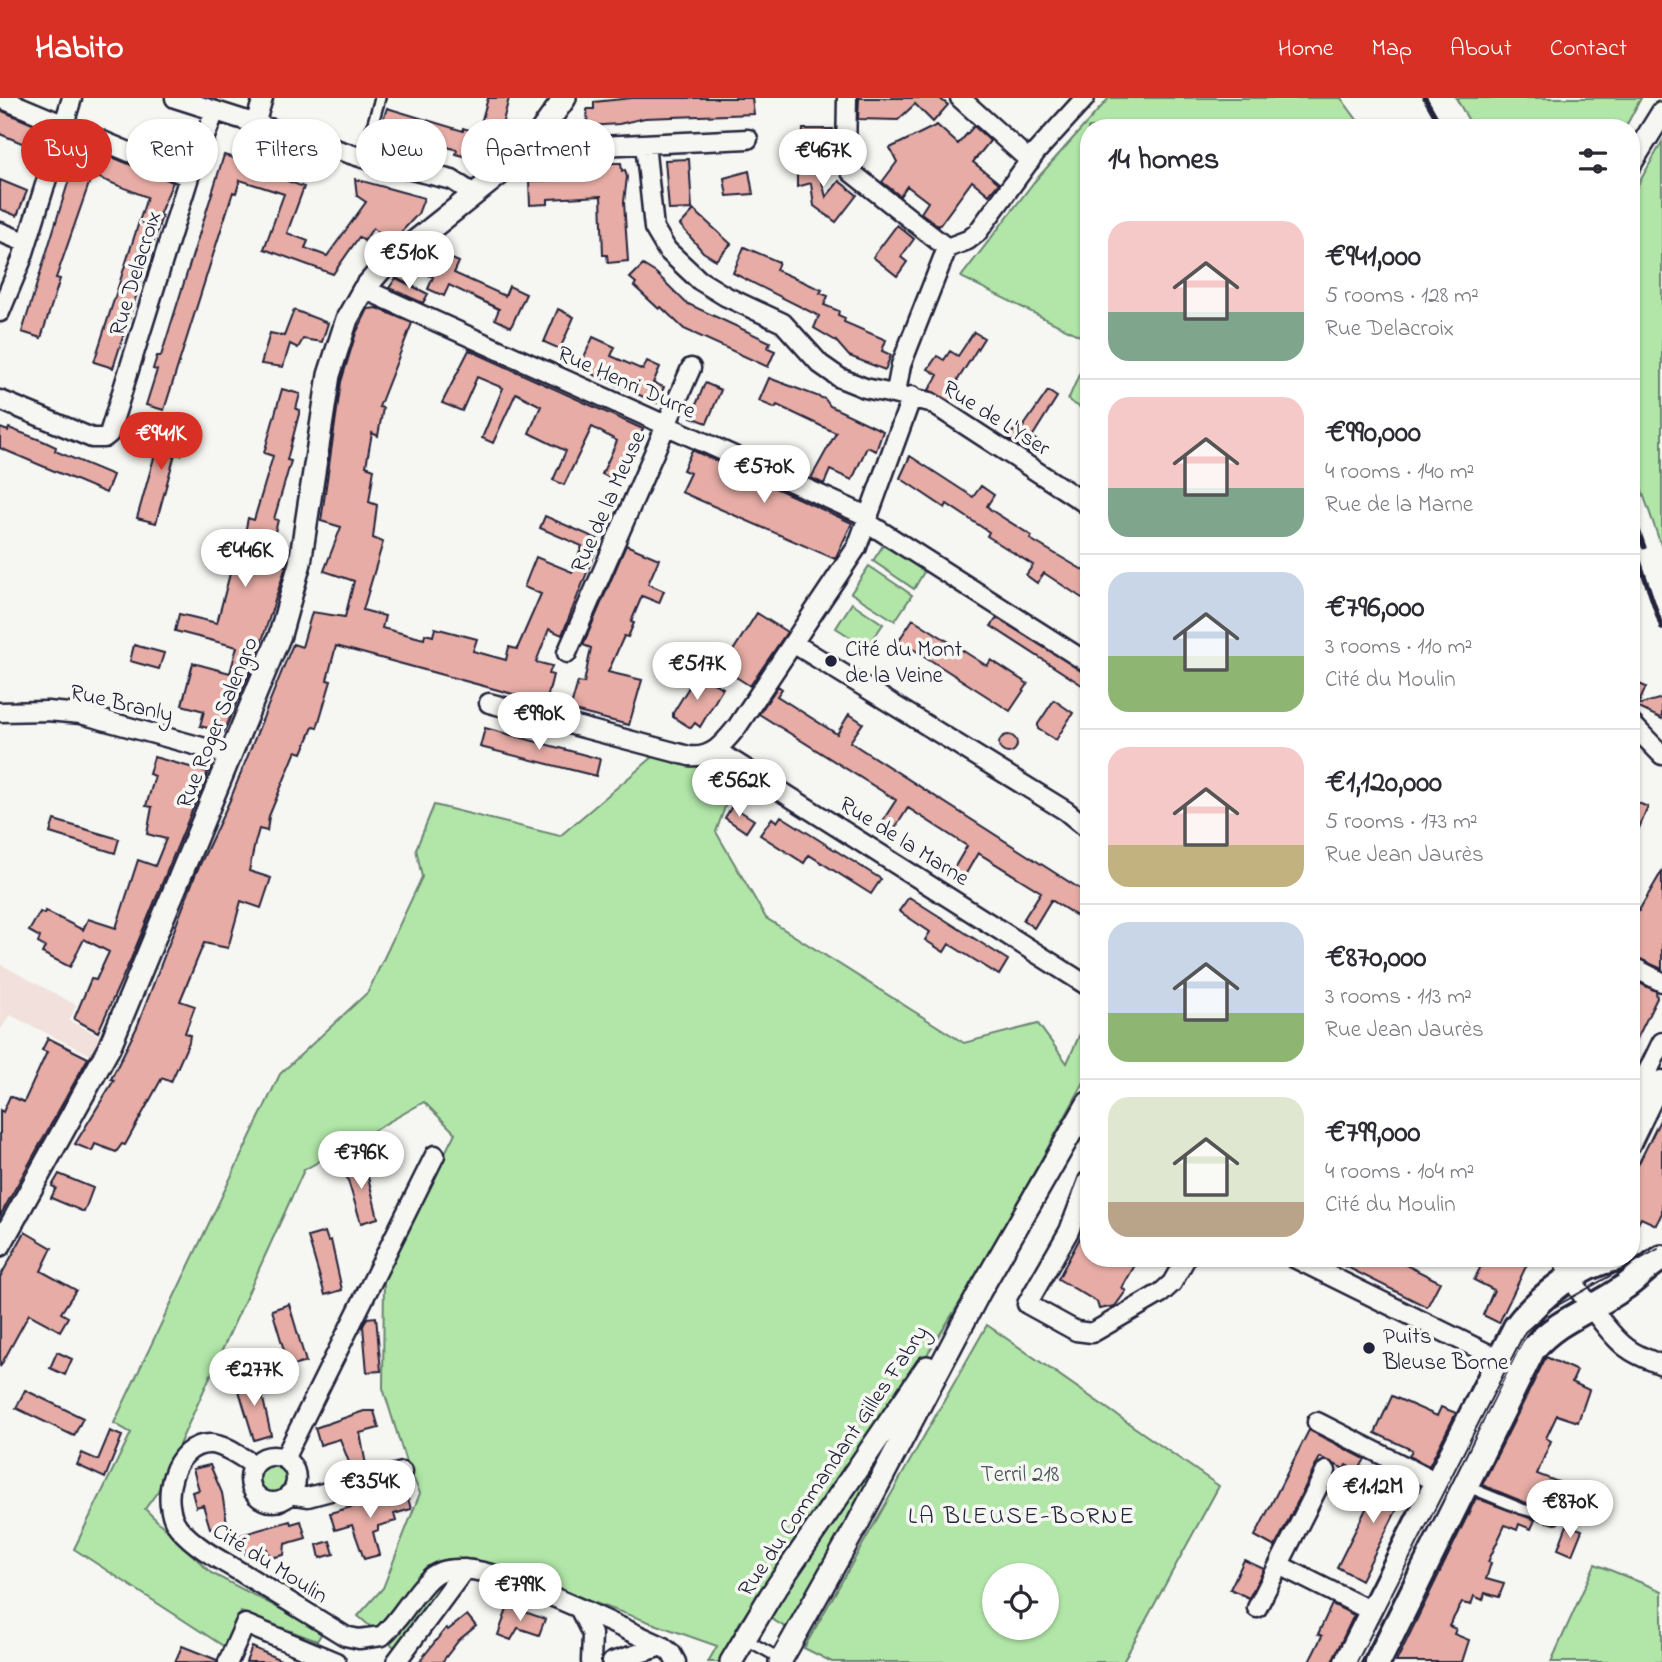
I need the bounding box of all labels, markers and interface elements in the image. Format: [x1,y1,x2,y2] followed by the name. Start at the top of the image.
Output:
[35,25,124,73] text: Habito
[1278,32,1334,67] text: Home
[1372,32,1412,67] text: Map
[1450,32,1512,67] text: About
[1550,32,1627,67] text: Contact
[21,119,112,182] chip: Buy
[126,119,218,182] chip: Rent
[232,119,342,182] chip: Filters
[356,119,447,182] chip: New
[461,119,615,182] chip: Apartment
[774,130,872,189] pin: €467K
[795,135,851,168] text: €467K
[1108,139,1219,183] text: 14 homes
[1574,142,1612,180] icon: filters
[102,207,171,340] street label: Rue Delacroix
[360,232,458,291] pin: €510K
[1325,236,1421,280] text: €941,000
[380,237,438,270] text: €510K
[1164,249,1248,333] icon: home
[1325,280,1479,313] text: 5 rooms · 128 m²
[1325,313,1454,346] text: Rue Delacroix
[551,338,701,429] street label: Rue Henri Durre
[935,373,1057,466] street label: Rue de L'Yser
[112,412,210,472] pin: €941K
[1325,412,1421,456] text: €990,000
[136,418,186,451] text: €941K
[563,425,656,578] street label: Rue de la Meuse
[1164,425,1248,509] icon: home
[715,446,813,505] pin: €570K
[734,451,794,484] text: €570K
[1325,456,1474,489] text: 4 rooms · 140 m²
[1325,489,1473,522] text: Rue de la Marne
[196,530,294,589] pin: €446K
[217,535,273,568] text: €446K
[1325,587,1425,631] text: €796,000
[1164,600,1248,684] icon: home
[1325,631,1472,664] text: 3 rooms · 110 m²
[169,632,269,814] street label: Rue Roger Salengro
[845,634,963,693] place label: Cité du Mont de la Veine
[648,642,746,702] pin: €517K
[668,648,726,681] text: €517K
[823,653,839,669] marker: Cité du Mont de la Veine
[1325,664,1456,697] text: Cité du Moulin
[66,677,176,734] street label: Rue Branly
[490,692,588,752] pin: €990K
[514,698,564,731] text: €990K
[690,760,788,819] pin: €562K
[1325,762,1442,806] text: €1,120,000
[708,765,770,798] text: €562K
[1164,775,1248,859] icon: home
[832,789,976,896] street label: Rue de la Marne
[1325,806,1478,839] text: 5 rooms · 173 m²
[1325,839,1484,872] text: Rue Jean Jaurès
[1325,937,1427,981] text: €870,000
[1164,950,1248,1034] icon: home
[1325,981,1472,1014] text: 3 rooms · 113 m²
[1325,1014,1484,1047] text: Rue Jean Jaurès
[1325,1112,1420,1156] text: €799,000
[1164,1125,1248,1209] icon: home
[312,1132,410,1191] pin: €796K
[334,1137,388,1170] text: €796K
[1325,1156,1474,1189] text: 4 rooms · 104 m²
[1325,1189,1456,1222] text: Cité du Moulin
[731,1319,939,1605] street label: Rue du Commandant Gilles Fabry
[1382,1321,1509,1380] place label: Puits Bleuse Borne
[1361,1340,1377,1356] marker: Puits Bleuse Borne
[205,1348,303,1408] pin: €277K
[225,1354,283,1387] text: €277K
[981,1459,1059,1492] park label: Terril 218
[321,1460,419,1520] pin: €354K
[340,1466,400,1499] text: €354K
[1316,1466,1430,1525] pin: €1.12M
[1343,1471,1403,1504] text: €1.12M
[1521,1480,1619,1540] pin: €870K
[1542,1486,1598,1519] text: €870K
[908,1500,1136,1535] district label: LA BLEUSE-BORNE
[206,1516,334,1613] street label: Cité du Moulin
[982,1563,1059,1640] map controls
[982,1563,1059,1640] button: locate
[471,1564,569,1623] pin: €799K
[495,1569,545,1602] text: €799K

